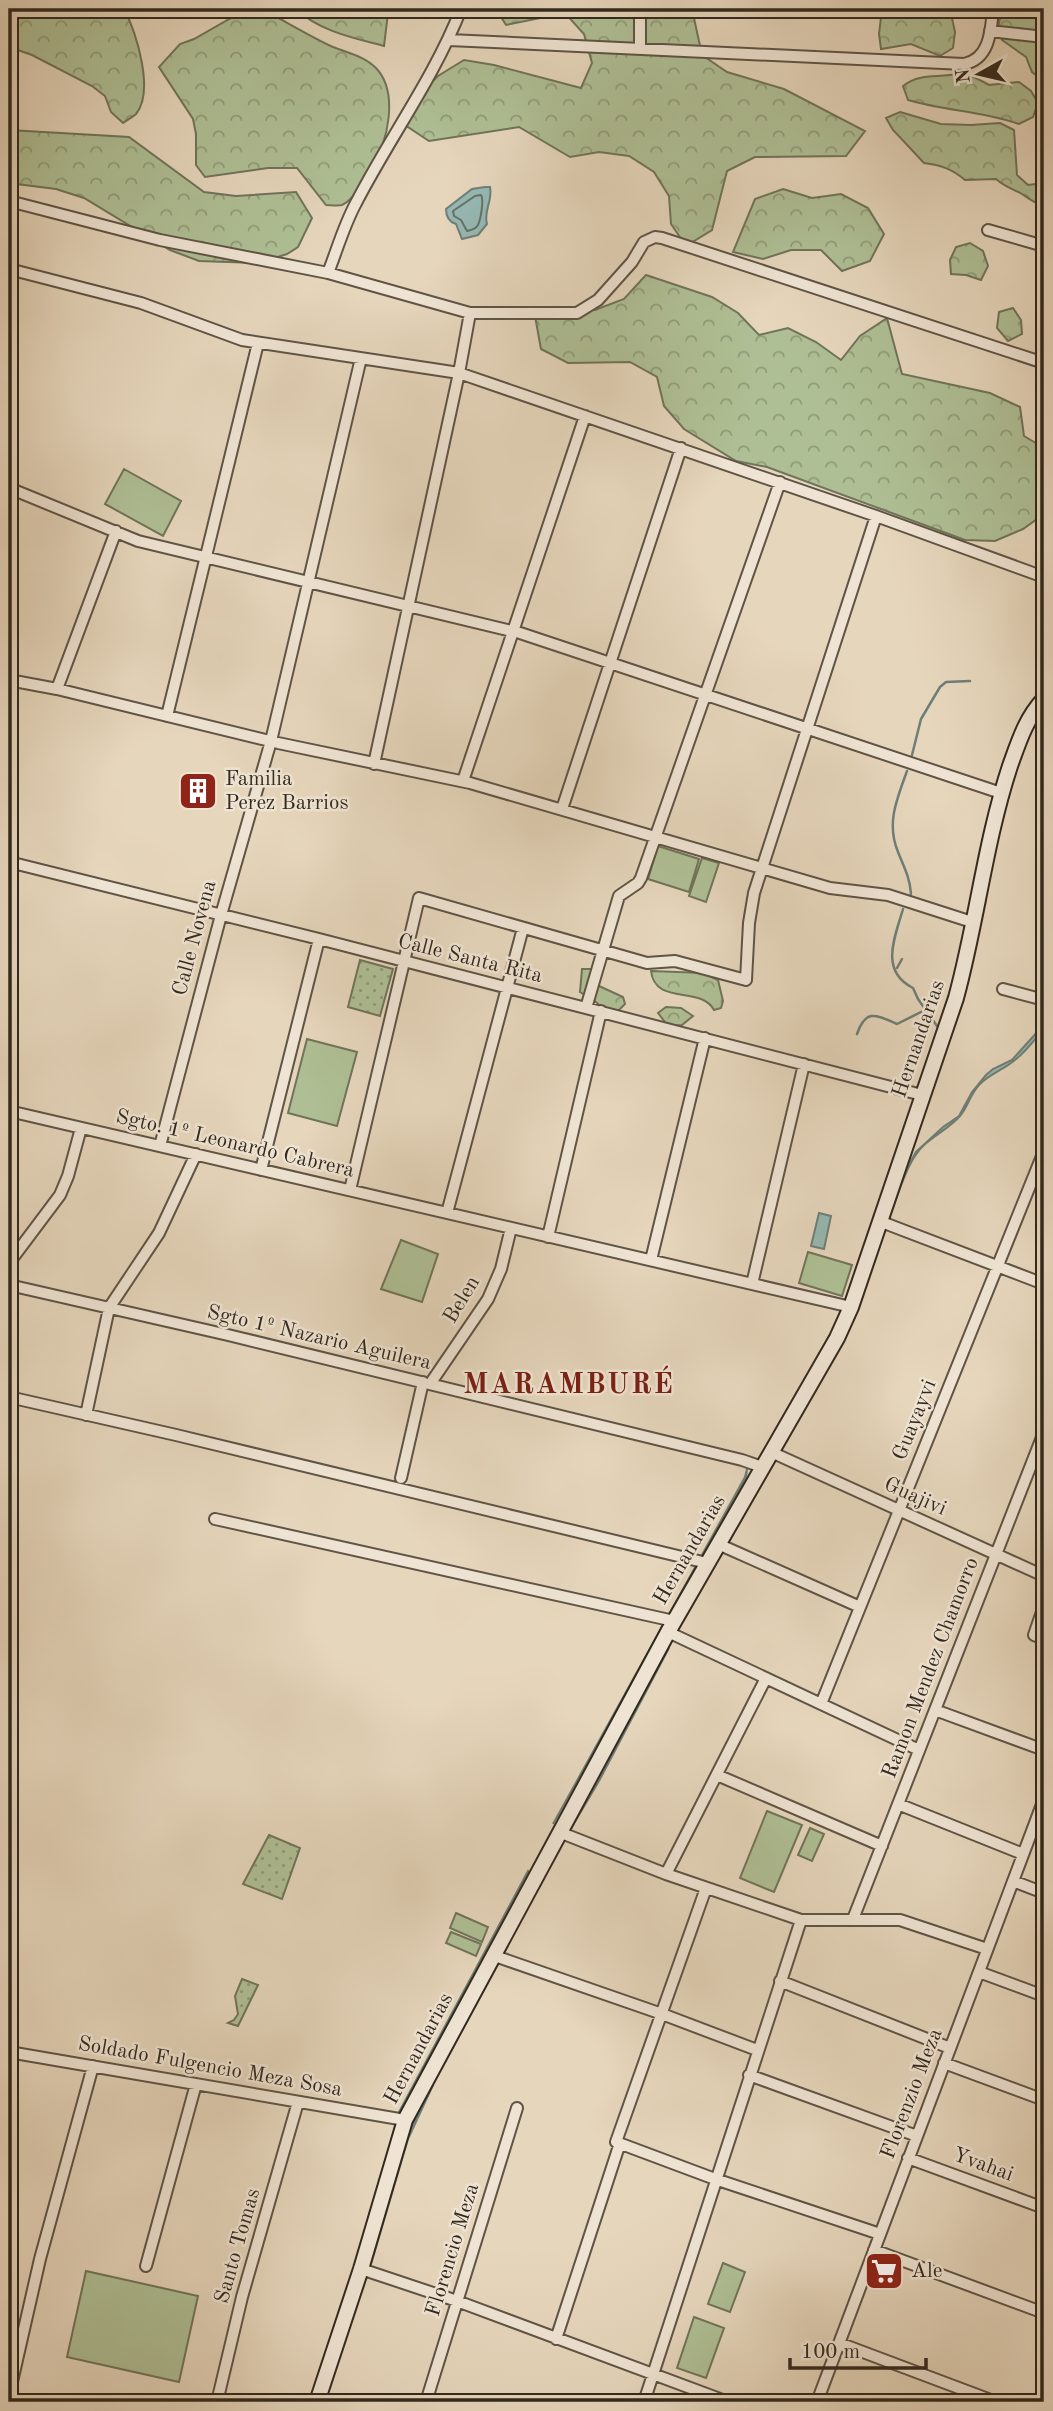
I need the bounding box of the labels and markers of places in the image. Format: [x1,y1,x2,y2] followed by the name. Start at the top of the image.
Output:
[225,769,349,814] place label: Familia Perez Barrios
[177,770,219,812] building icon: Familia Perez Barrios
[863,2250,905,2292] supermarket icon: Ale
[911,2261,942,2282] place label: Ale

